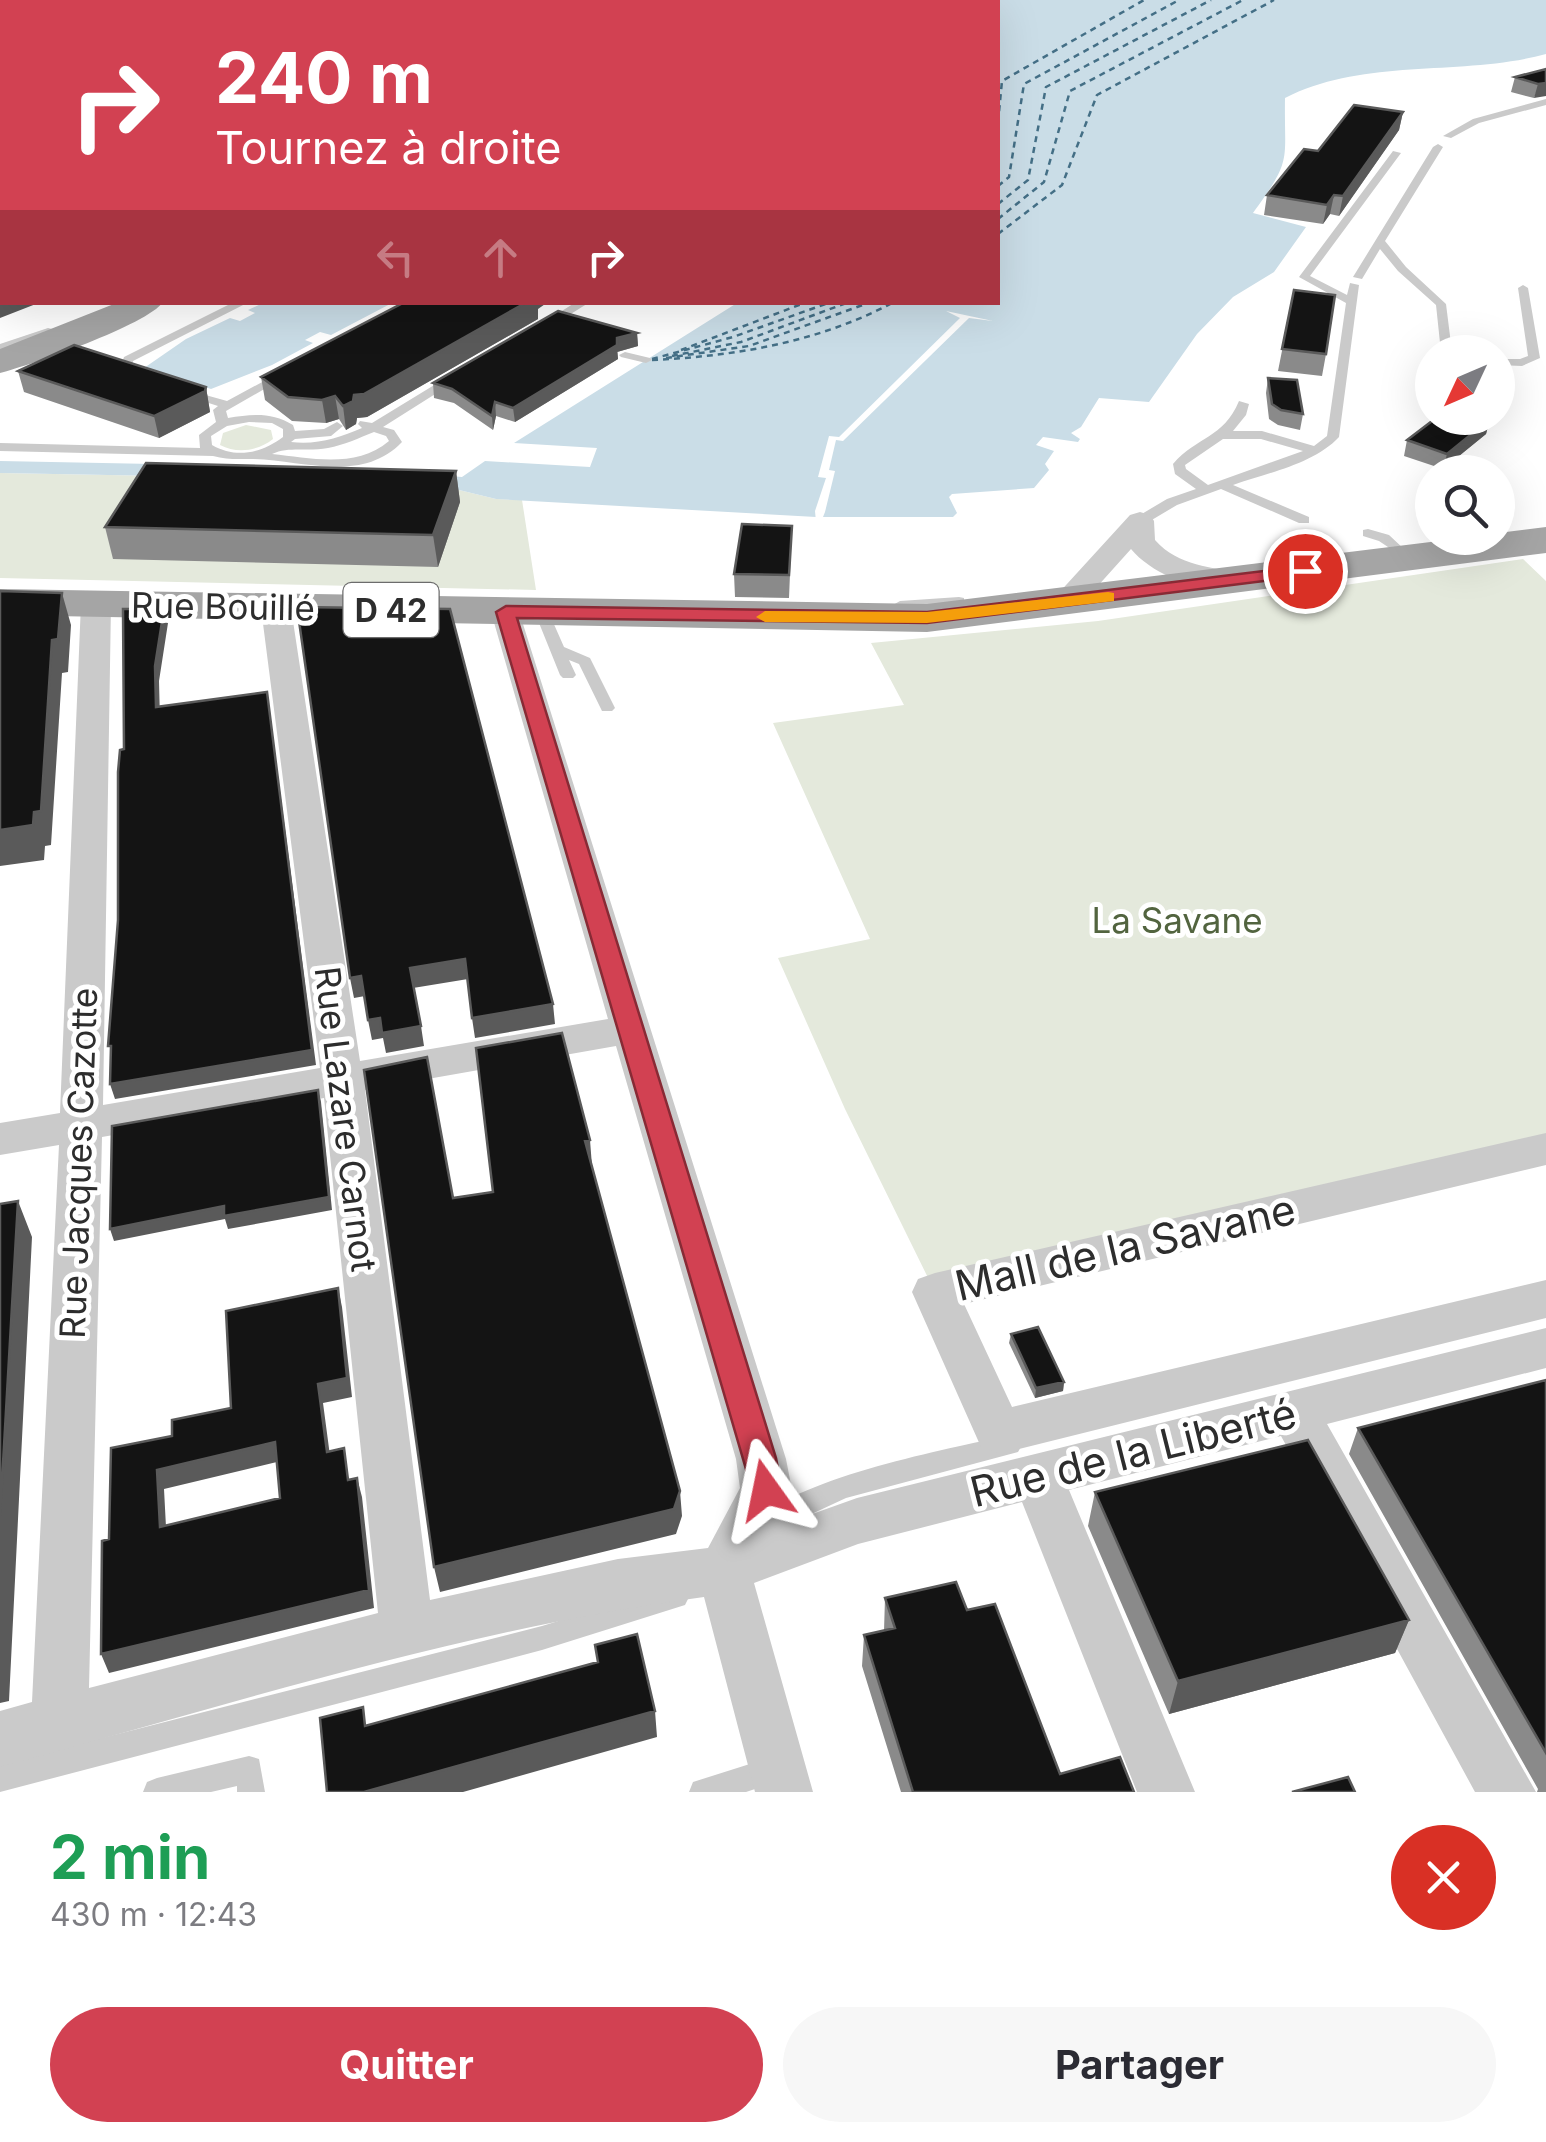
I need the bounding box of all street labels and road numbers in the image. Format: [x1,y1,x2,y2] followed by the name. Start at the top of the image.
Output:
[131,583,315,629] street label: Rue Bouillé
[344,583,438,637] road number: D 42
[306,964,386,1274] street label: Rue Lazare Carnot
[51,987,105,1339] street label: Rue Jacques Cazotte
[950,1183,1300,1311] street label: Mall de la Savane
[965,1387,1301,1517] street label: Rue de la Liberté

